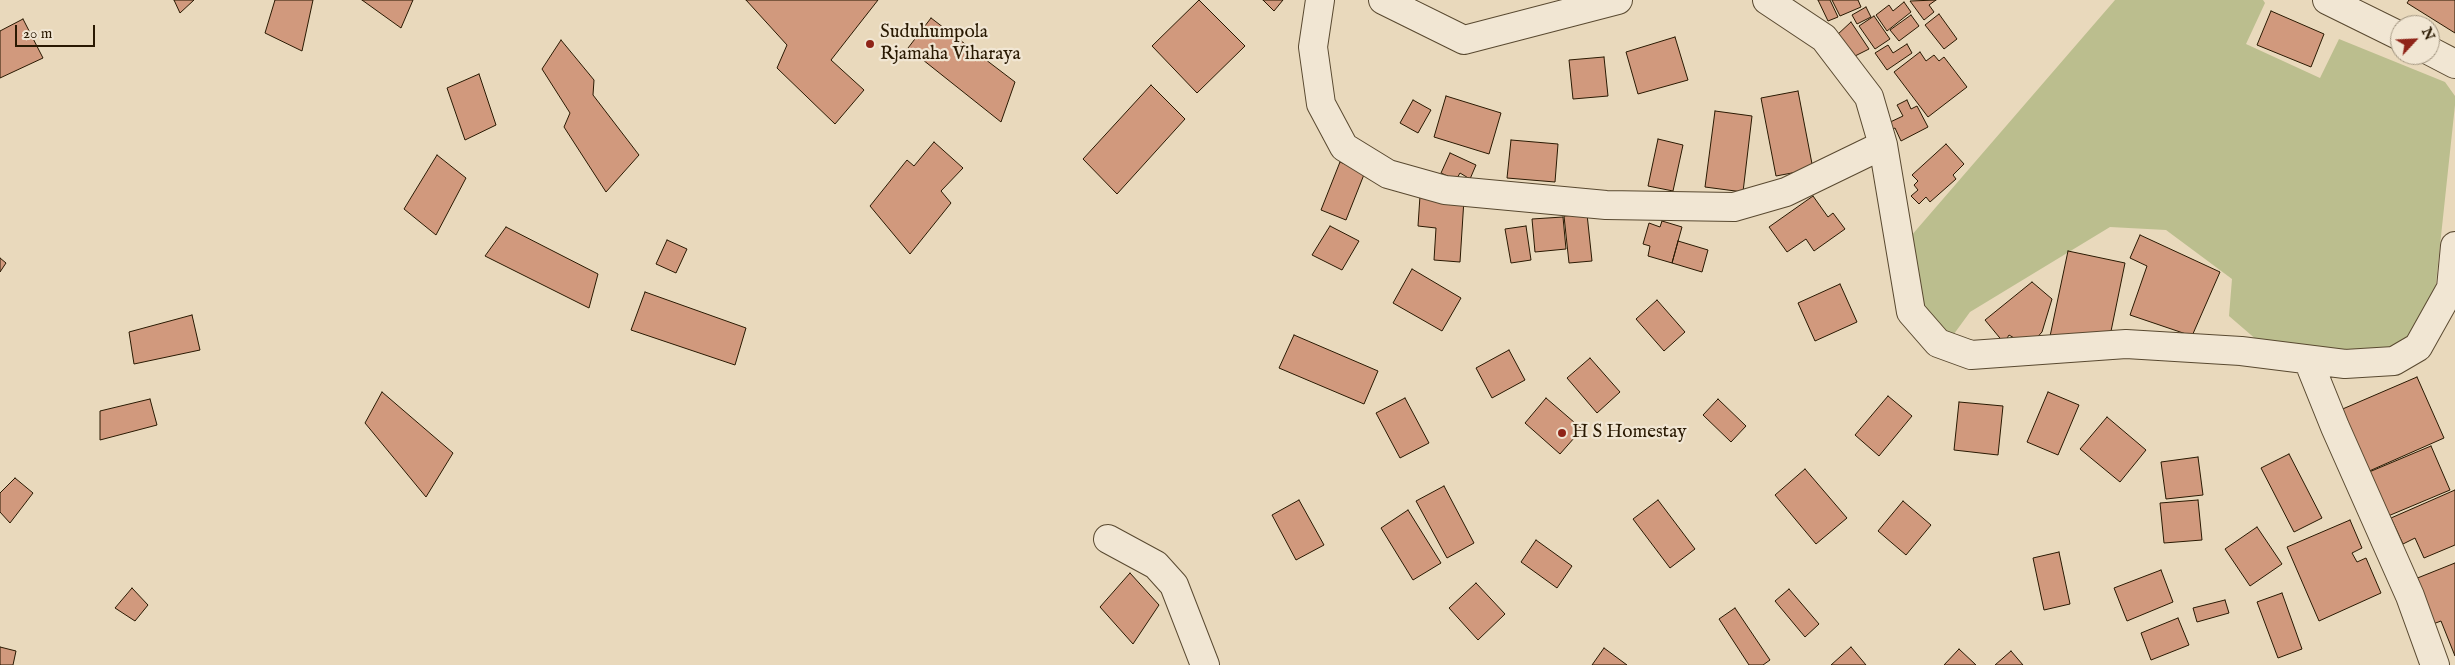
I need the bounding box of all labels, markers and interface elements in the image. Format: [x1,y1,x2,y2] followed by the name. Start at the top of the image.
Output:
[18,15,98,47] scale bar
[2390,15,2440,65] north arrow
[880,22,1021,66] place label: Suduhumpola Rjamaha Viharaya
[23,24,52,43] text: 20 m
[2417,25,2438,43] text: N
[864,38,876,50] marker: Suduhumpola Rjamaha Viharaya
[1572,422,1687,444] place label: H S Homestay
[1556,427,1568,439] marker: H S Homestay

